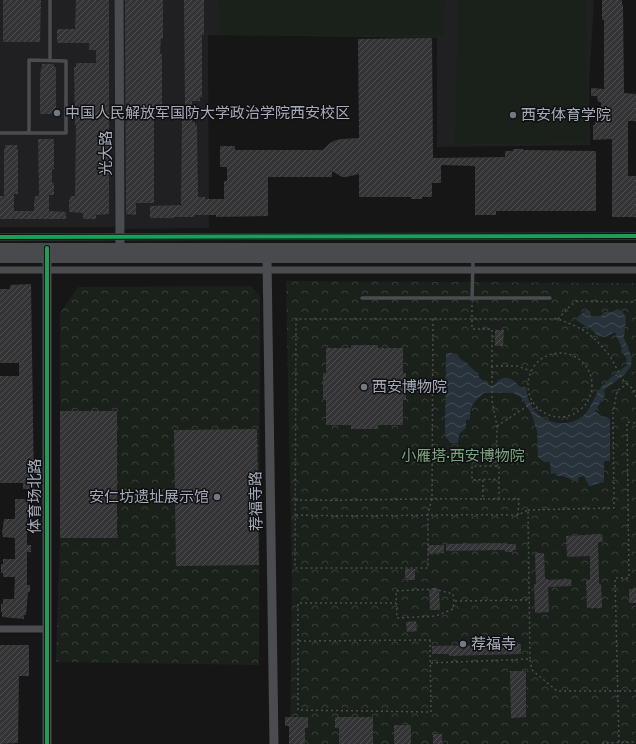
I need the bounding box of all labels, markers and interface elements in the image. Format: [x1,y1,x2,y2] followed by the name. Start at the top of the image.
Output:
[65,104,350,122] place label: 中国人民解放军国防大学政治学院西安校区
[521,106,611,124] place label: 西安体育学院
[52,108,62,118] marker: 中国人民解放军国防大学政治学院西安校区
[508,110,518,120] marker: 西安体育学院
[97,130,115,176] street label: 光大路
[372,378,447,396] place label: 西安博物院
[359,382,369,392] marker: 西安博物院
[401,447,525,465] park label: 小雁塔·西安博物院
[26,458,44,534] street label: 体育场北路
[246,471,266,531] street label: 荐福寺路
[89,488,209,506] place label: 安仁坊遗址展示馆
[212,492,222,502] marker: 安仁坊遗址展示馆
[471,635,516,653] place label: 荐福寺
[458,639,468,649] marker: 荐福寺

